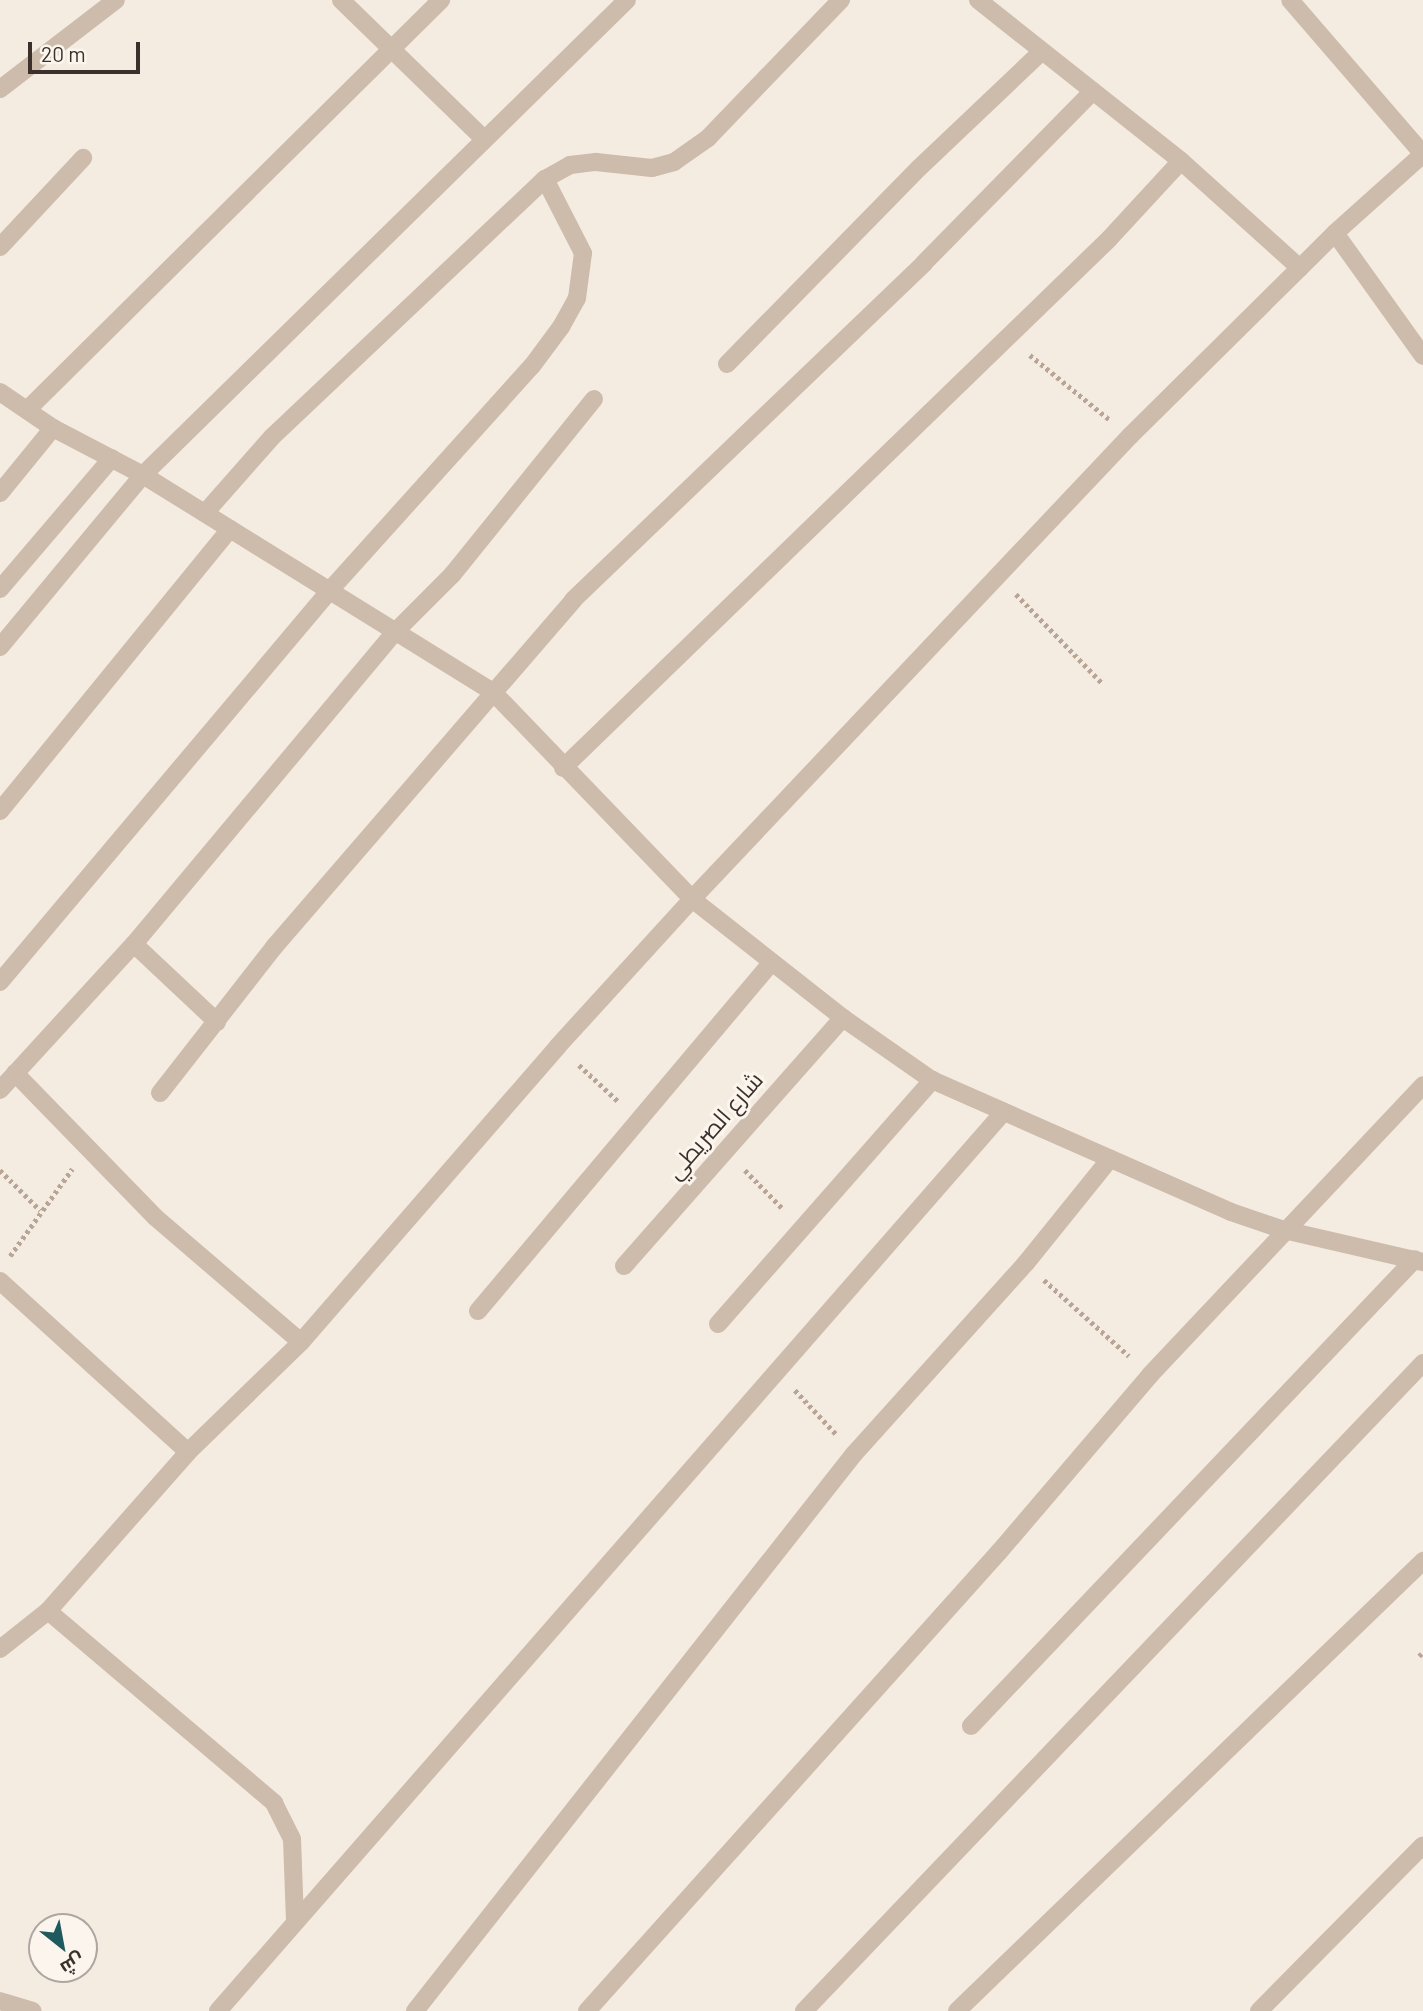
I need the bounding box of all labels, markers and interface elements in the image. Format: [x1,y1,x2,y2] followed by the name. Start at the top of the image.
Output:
[32,28,144,72] scale bar
[41,41,86,66] text: 20 m
[660,1066,768,1184] street label: شارع الصريطي
[28,1913,98,1983] north arrow
[57,1949,89,1981] text: ش

